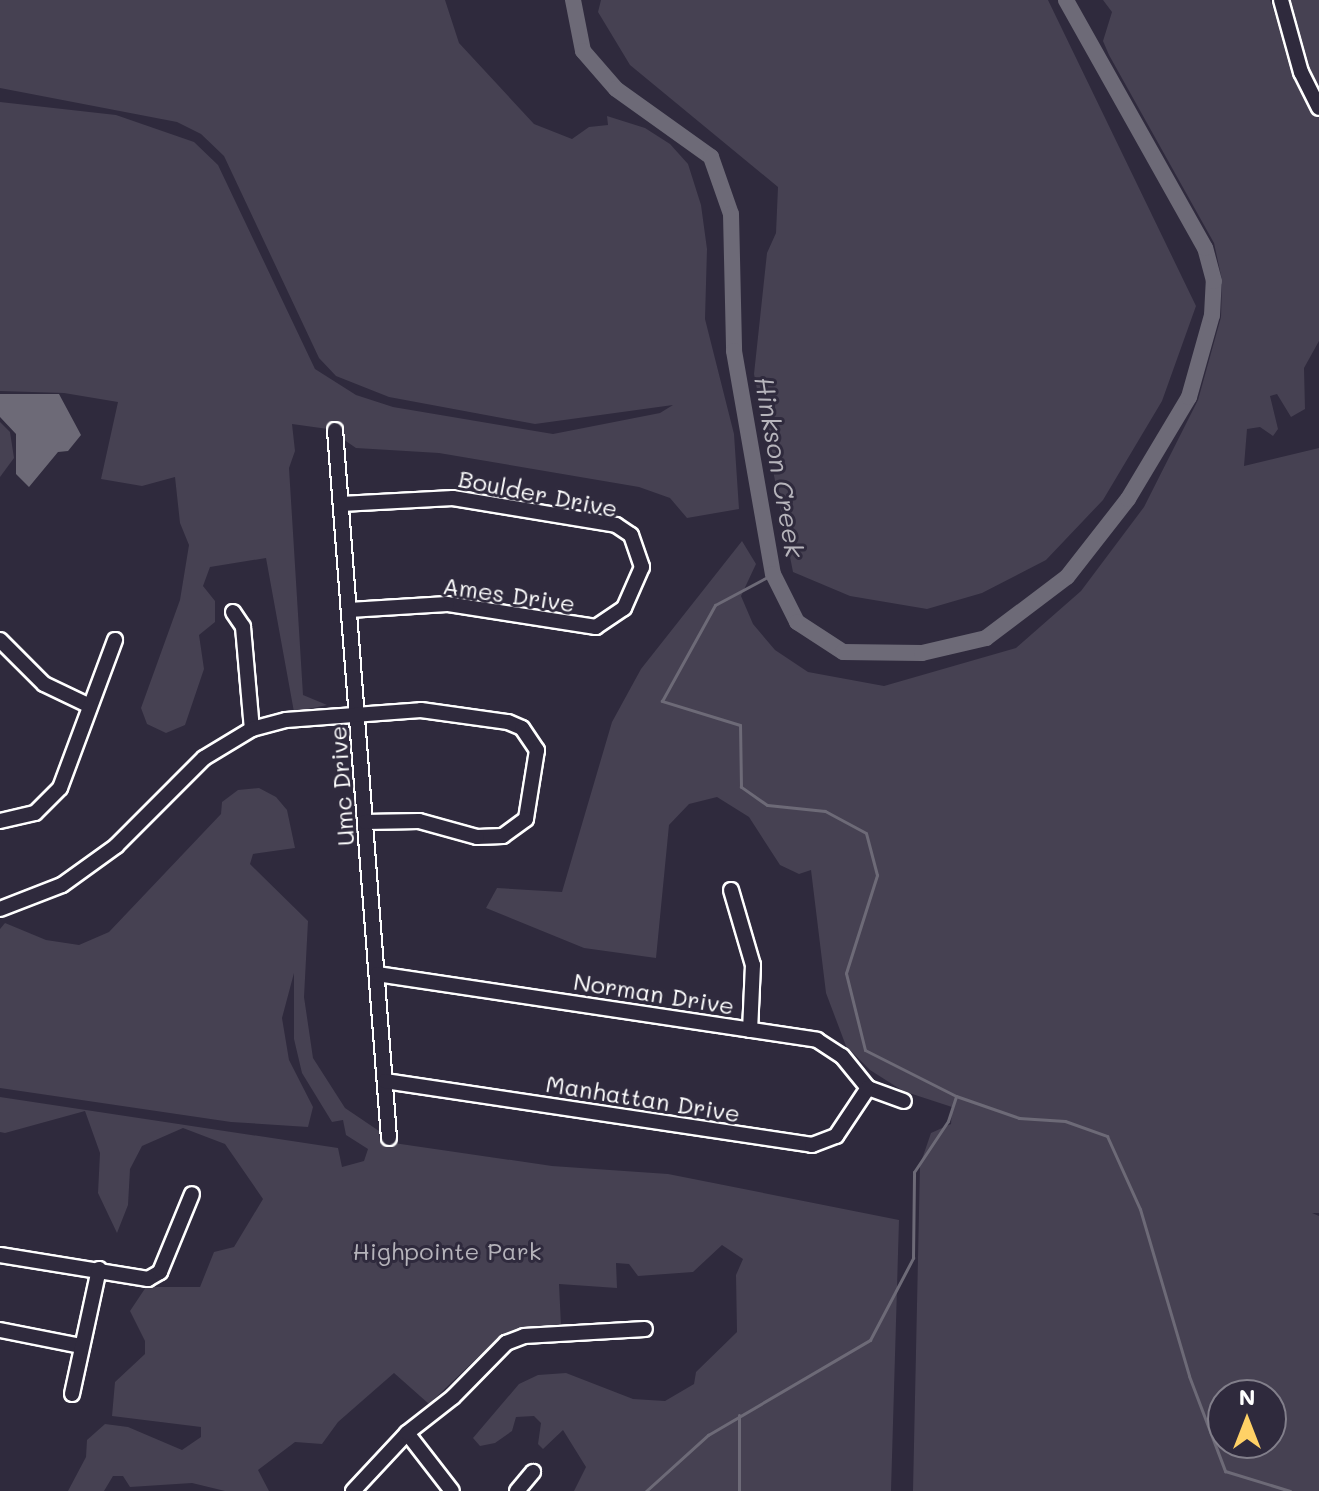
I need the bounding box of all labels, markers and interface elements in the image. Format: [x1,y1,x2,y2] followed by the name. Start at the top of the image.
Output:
[748,374,810,560] water label: Hinkson Creek
[456,463,620,523] street label: Boulder Drive
[441,570,577,618] street label: Ames Drive
[322,725,360,847] street label: Umc Drive
[572,966,736,1020] street label: Norman Drive
[544,1068,742,1128] street label: Manhattan Drive
[352,1237,542,1265] park label: Highpointe Park
[1207,1379,1287,1459] north arrow
[1239,1382,1255,1411] text: N

